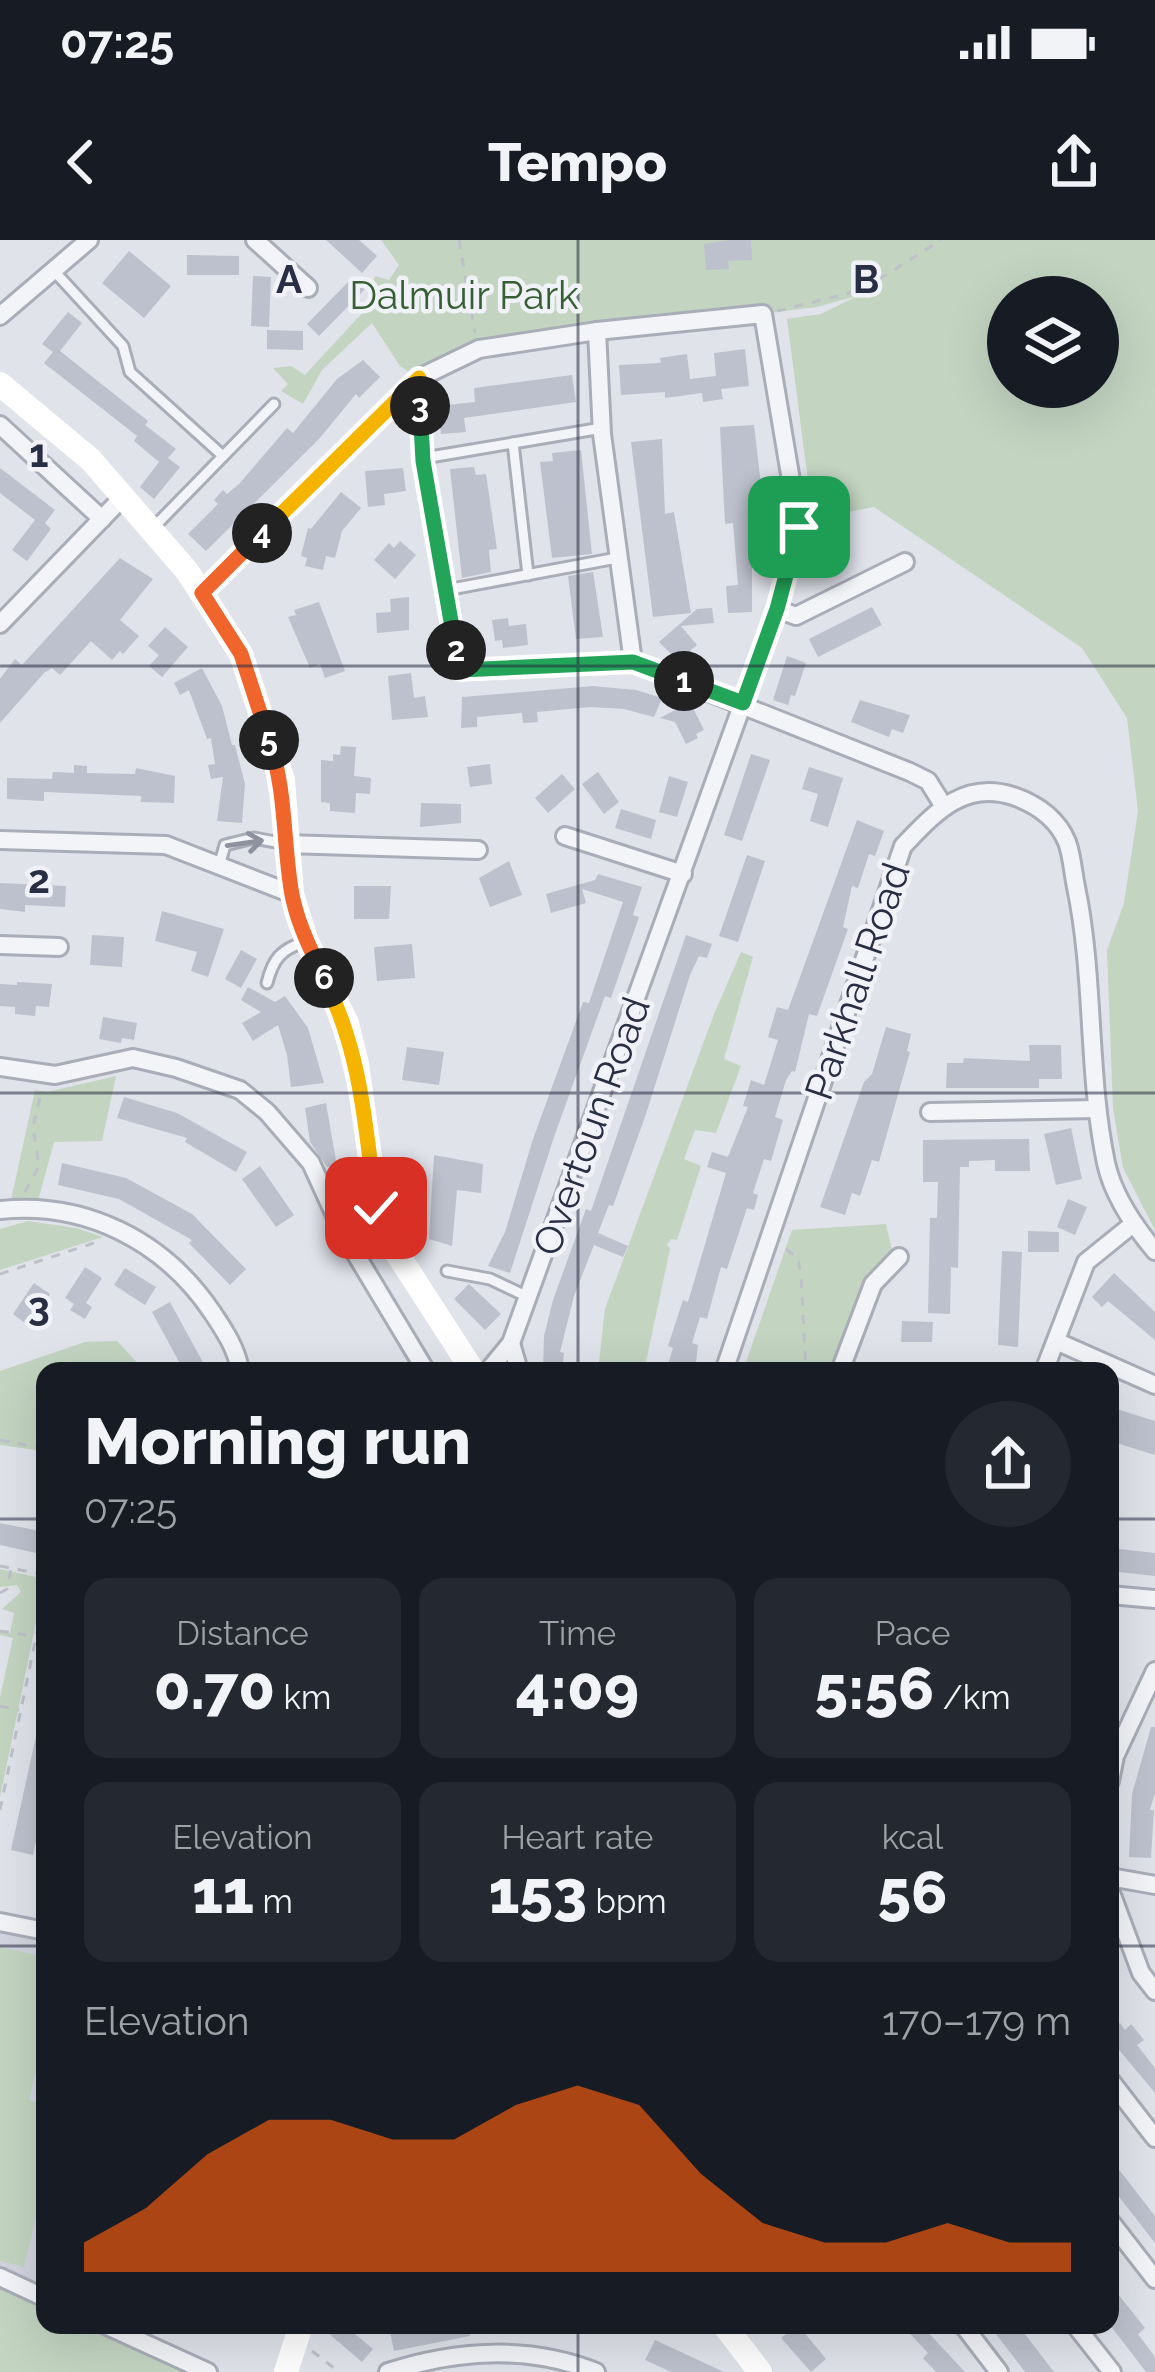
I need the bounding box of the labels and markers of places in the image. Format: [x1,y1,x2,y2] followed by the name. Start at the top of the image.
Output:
[390,376,450,436] pin: 3
[748,476,850,578] pin
[232,503,292,563] pin: 4
[426,620,486,680] pin: 2
[654,651,714,711] pin: 1
[239,710,299,770] pin: 5
[294,948,354,1008] pin: 6
[325,1157,427,1259] pin

